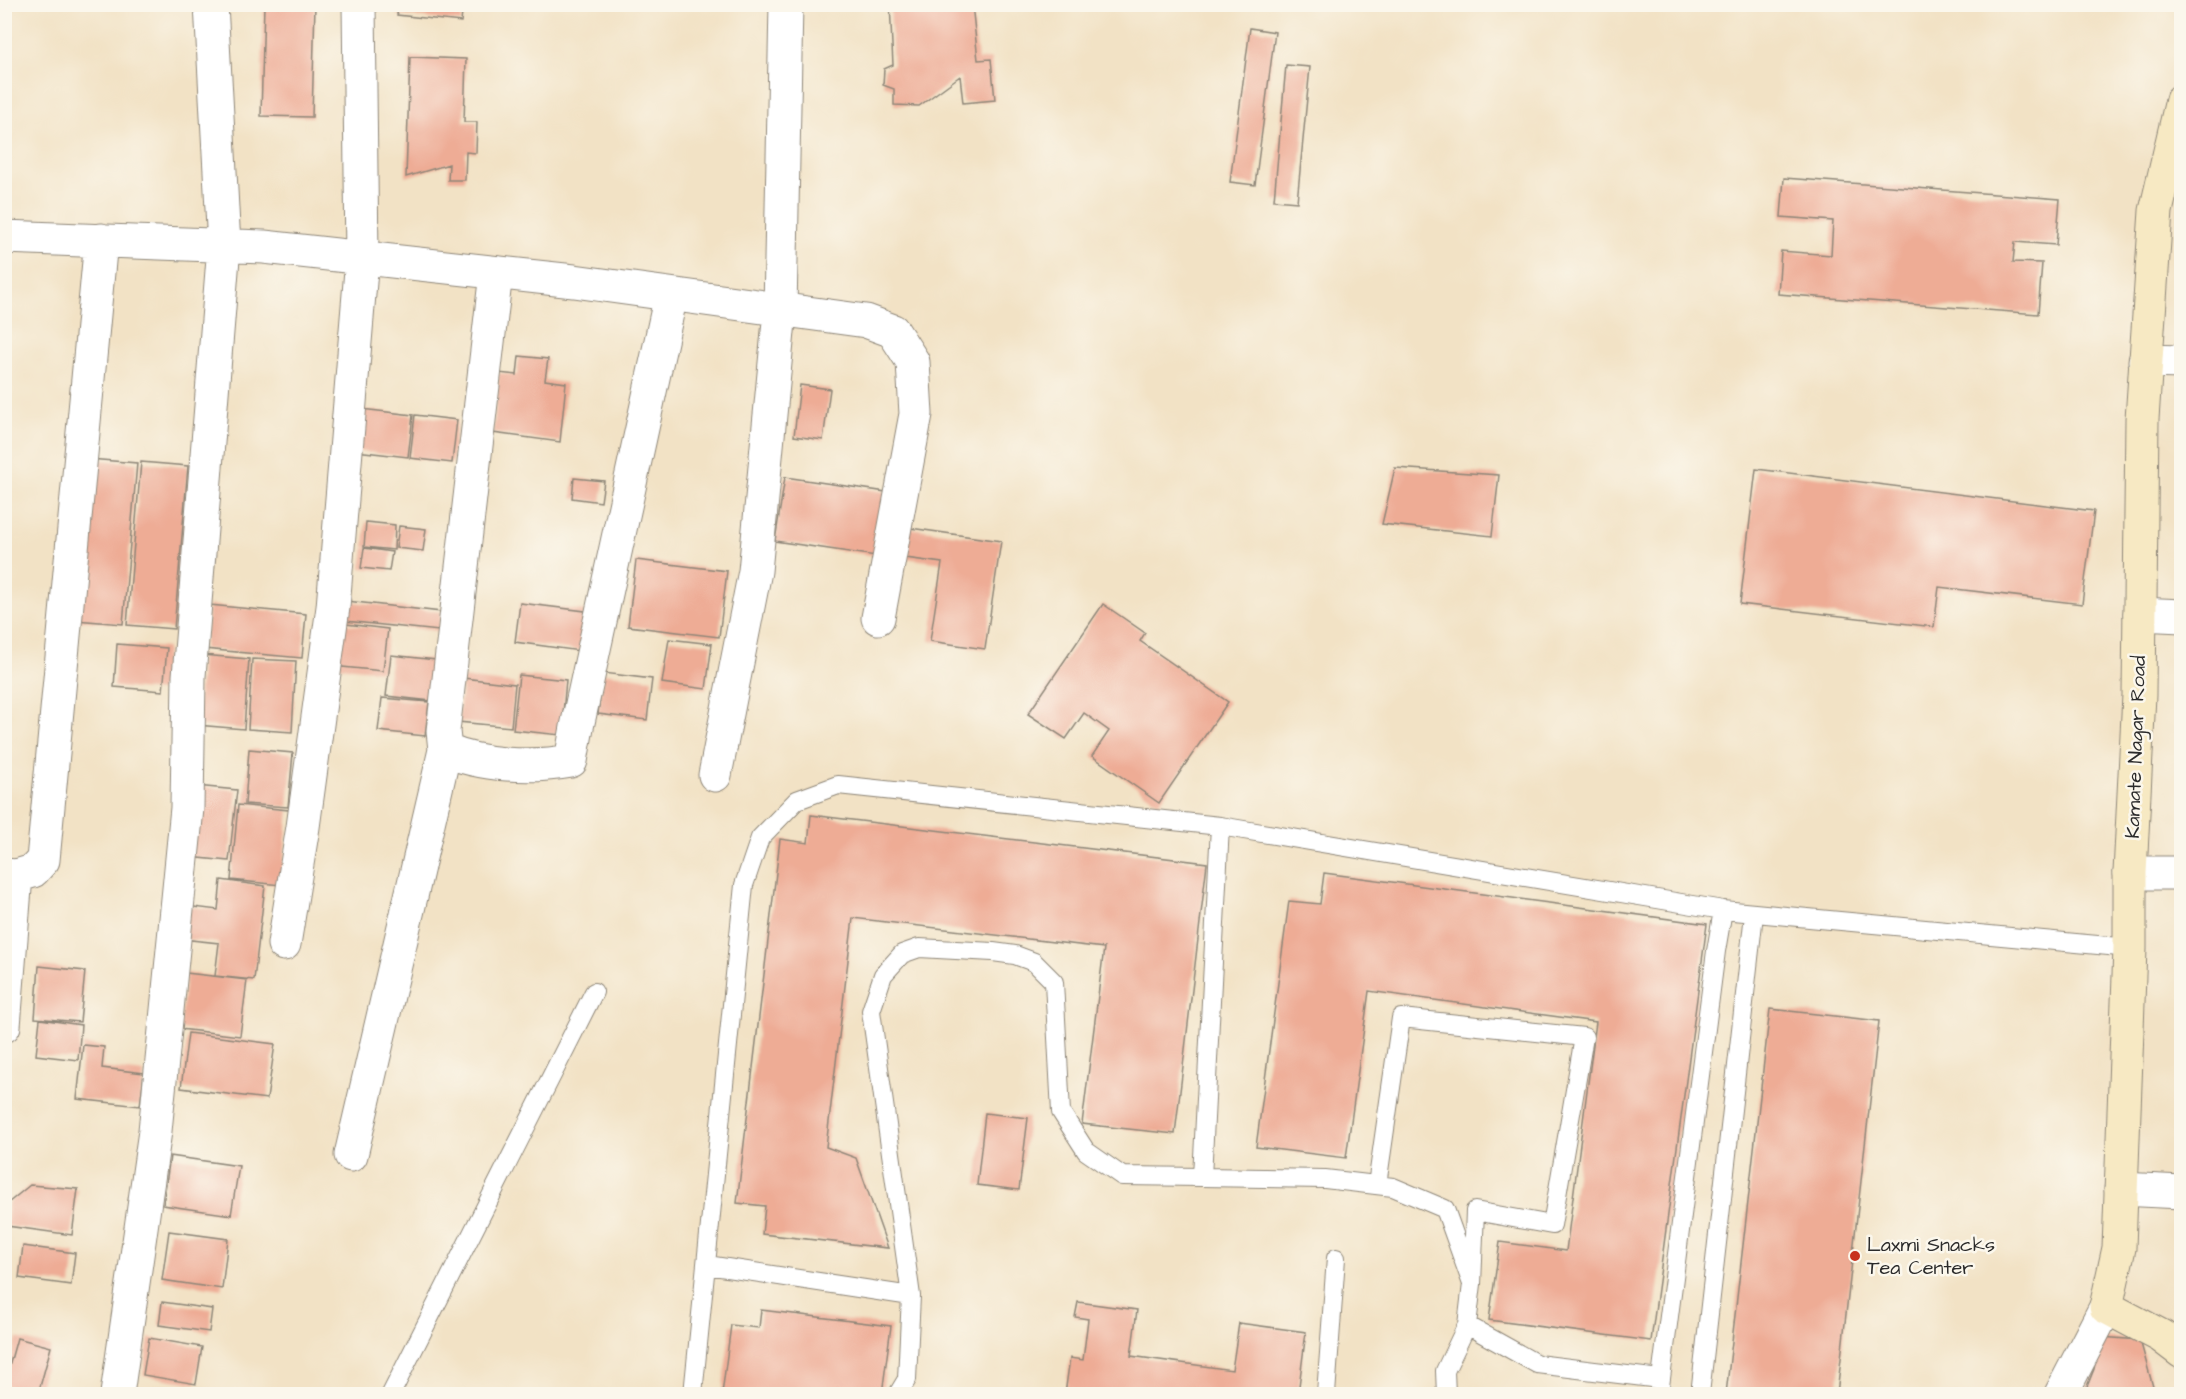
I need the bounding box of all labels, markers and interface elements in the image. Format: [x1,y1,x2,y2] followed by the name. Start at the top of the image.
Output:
[2119,655,2154,839] street label: Kamate Nagar Road
[1867,1231,1995,1282] place label: Laxmi Snacks Tea Center
[1848,1249,1862,1263] marker: Laxmi Snacks Tea Center

